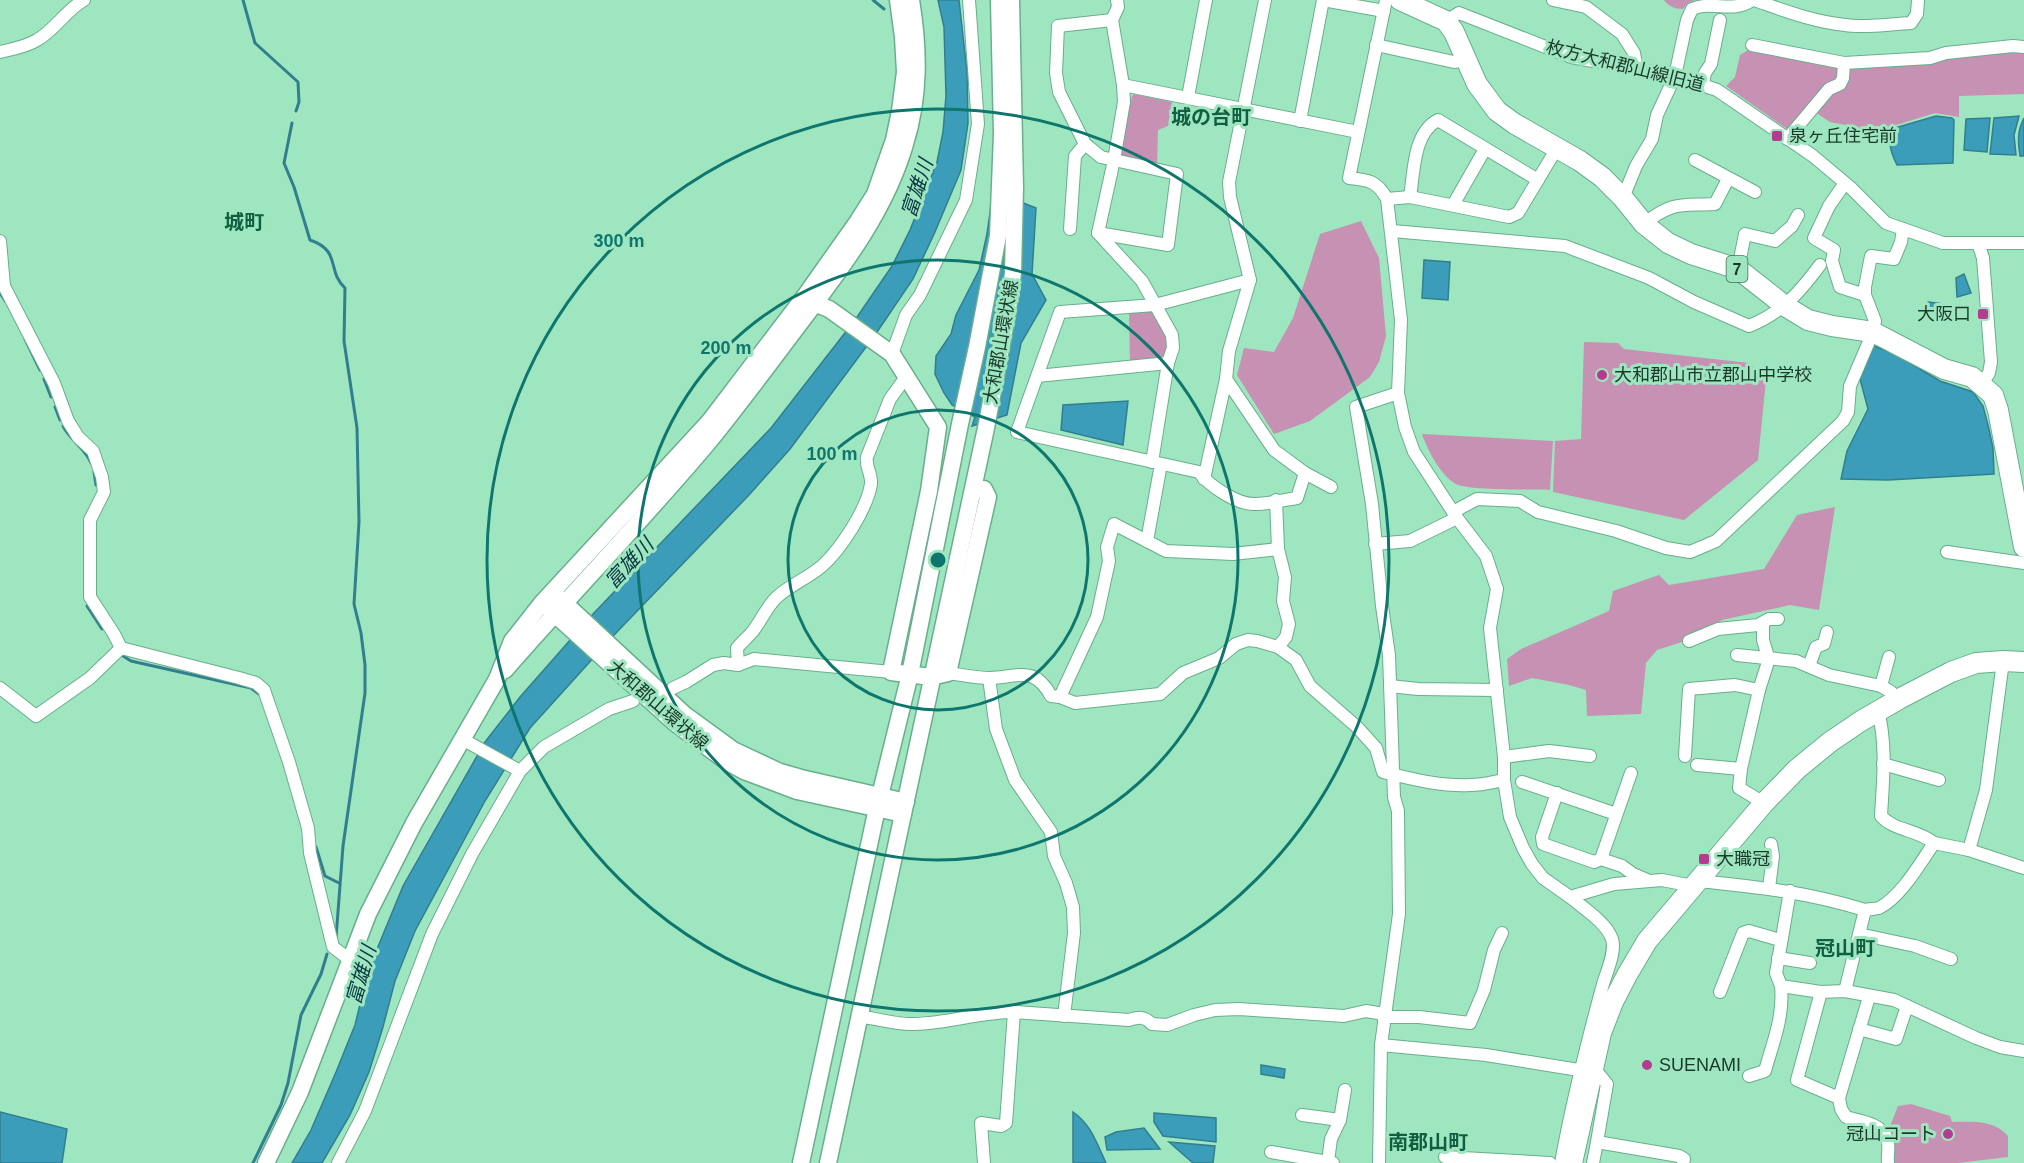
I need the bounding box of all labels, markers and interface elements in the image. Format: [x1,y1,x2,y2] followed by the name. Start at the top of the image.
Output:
[1544,37,1706,95] street label: 枚方大和郡山線旧道
[1171,106,1251,128] district label: 城の台町
[1789,126,1897,146] place label: 泉ヶ丘住宅前
[1770,129,1784,143] marker: 泉ヶ丘住宅前
[897,154,937,220] water label: 富雄川
[224,211,264,233] district label: 城町
[593,231,645,251] text: 300 m
[1726,256,1748,282] road number: 7
[980,278,1022,406] street label: 大和郡山環状線
[1917,304,1971,324] place label: 大阪口
[1976,307,1990,321] marker: 大阪口
[700,338,752,358] text: 200 m
[1614,365,1812,385] place label: 大和郡山市立郡山中学校
[1595,368,1609,382] marker: 大和郡山市立郡山中学校
[806,444,858,464] text: 100 m
[600,532,659,592] water label: 富雄川
[928,550,948,570] centre of rings
[604,656,712,754] street label: 大和郡山環状線
[1716,849,1770,869] place label: 大職冠
[1697,852,1711,866] marker: 大職冠
[1815,937,1875,959] district label: 冠山町
[342,941,380,1007] water label: 富雄川
[1659,1055,1741,1075] place label: SUENAMI
[1640,1058,1654,1072] marker: SUENAMI
[1846,1124,1936,1144] place label: 冠山コート
[1941,1127,1955,1141] marker: 冠山コート
[1388,1131,1468,1153] district label: 南郡山町

